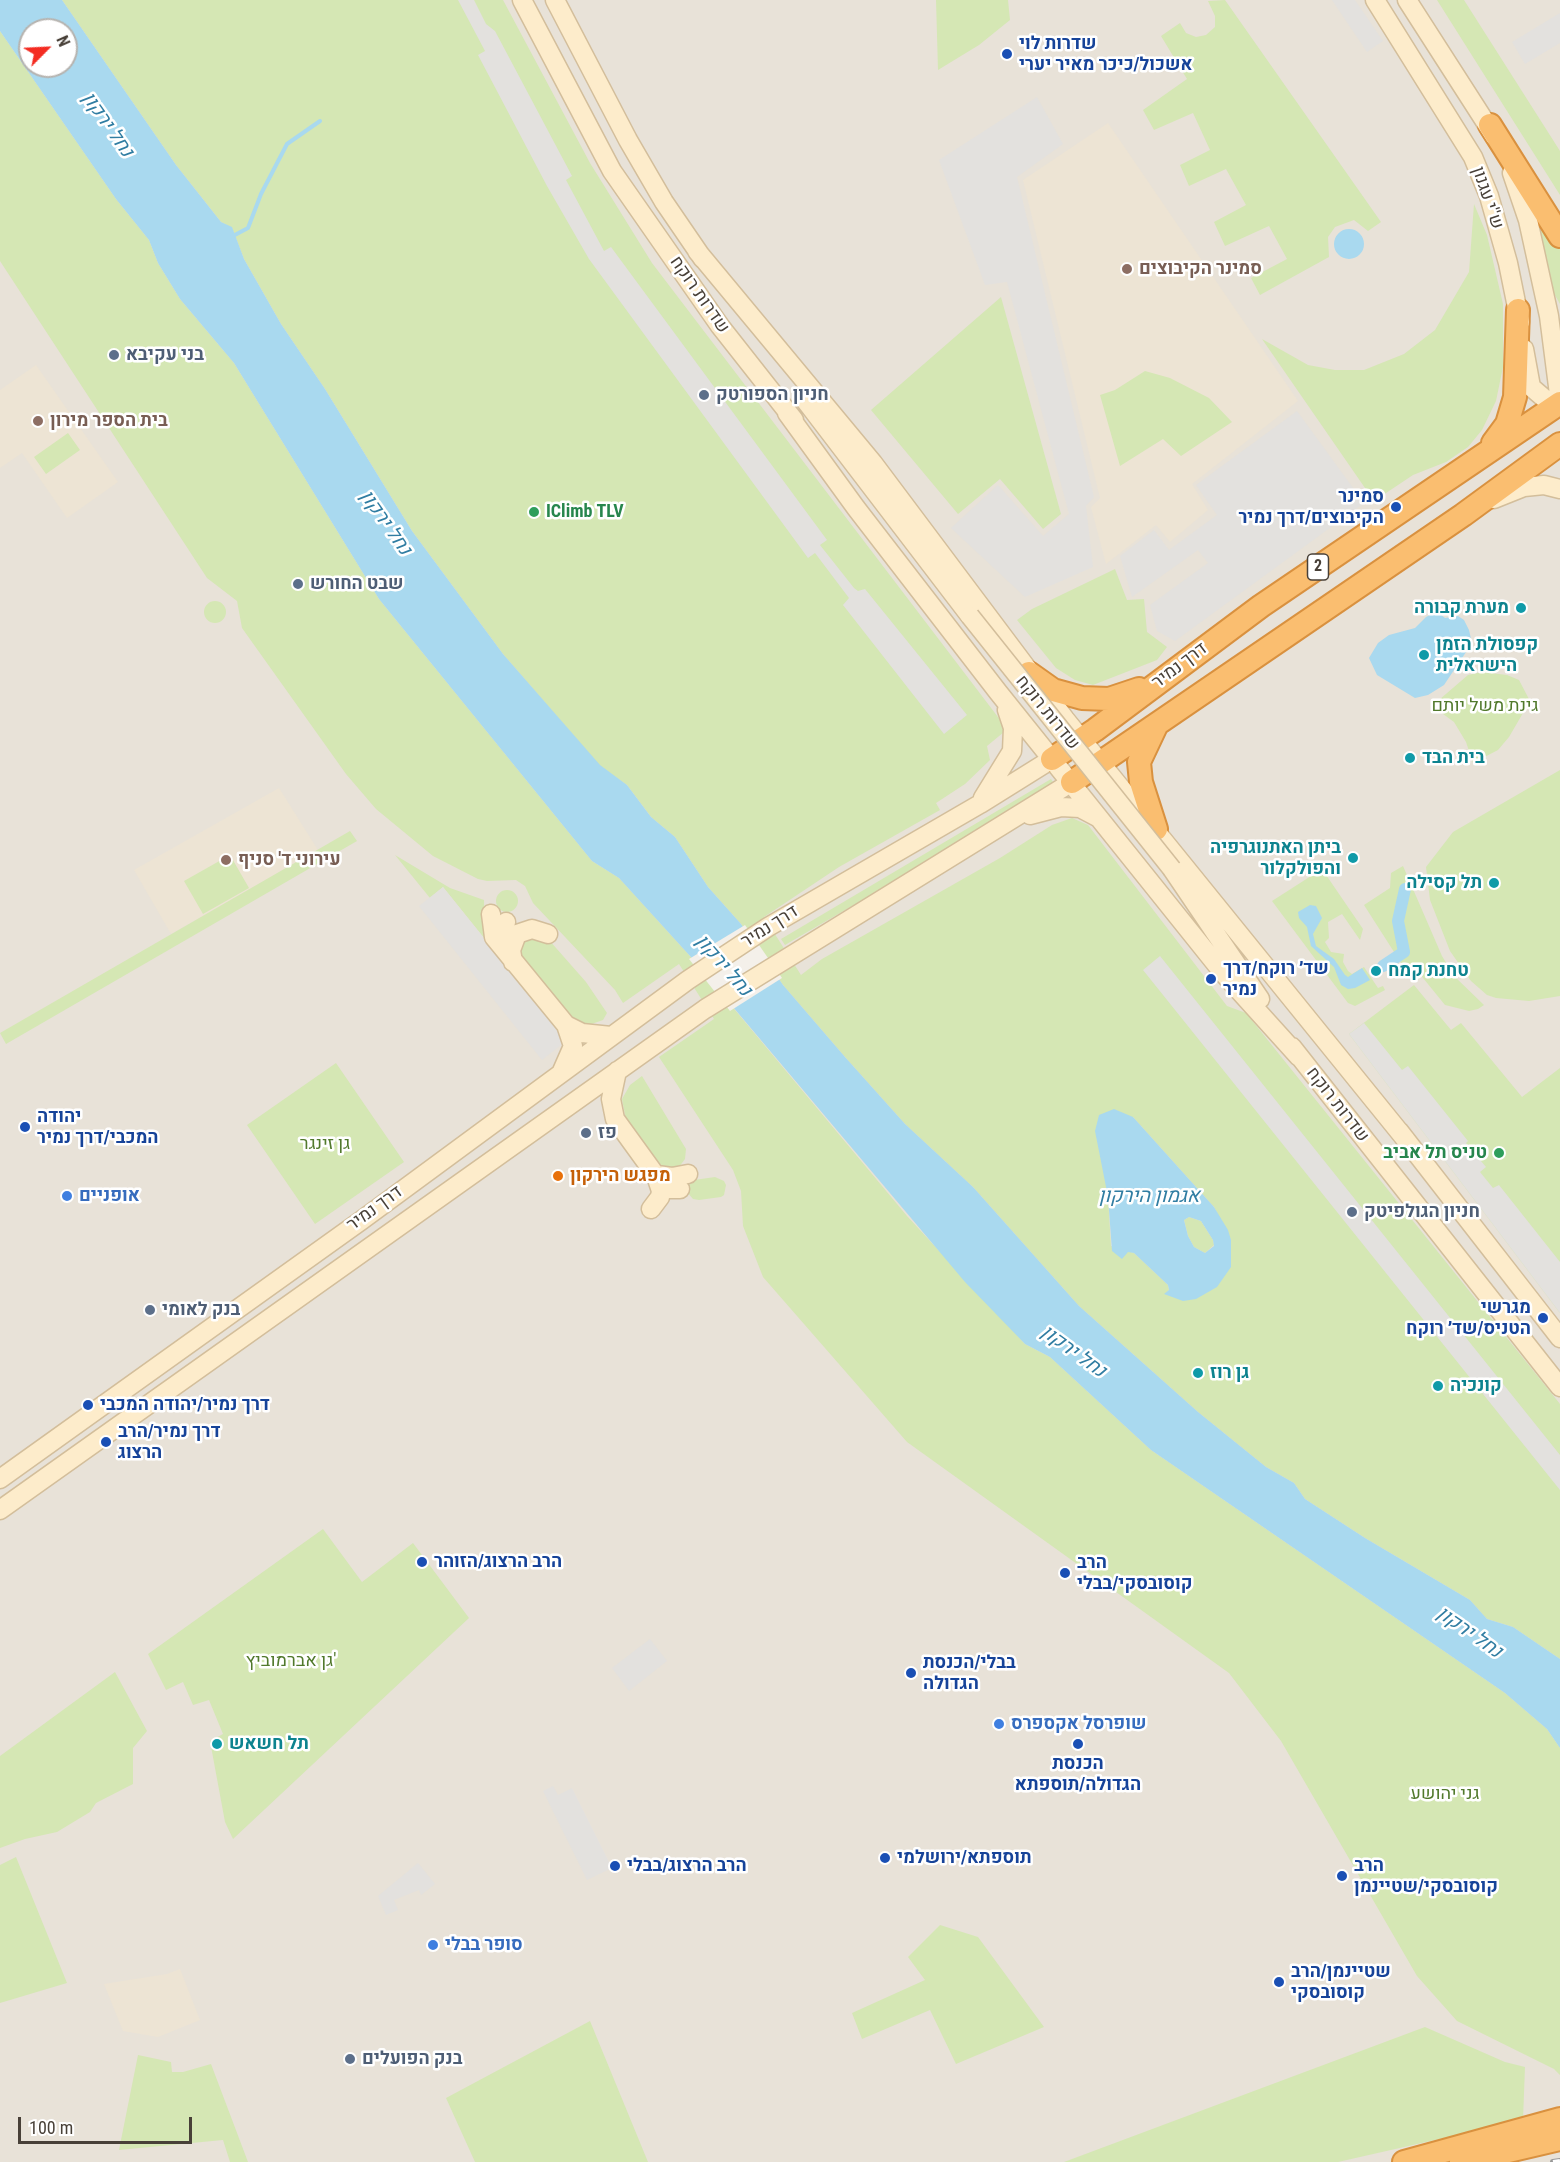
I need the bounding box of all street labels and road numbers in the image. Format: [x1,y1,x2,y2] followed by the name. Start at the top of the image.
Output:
[1466,164,1508,232] street label: ש''י עגנון
[665,252,733,338] street label: שדרות רוקח
[1308,554,1328,580] road number: 2
[1148,638,1212,694] street label: דרך נמיר
[1010,671,1084,755] street label: שדרות רוקח
[737,901,803,953] street label: דרך נמיר
[1301,1063,1373,1147] street label: שדרות רוקח
[343,1182,407,1236] street label: דרך נמיר

